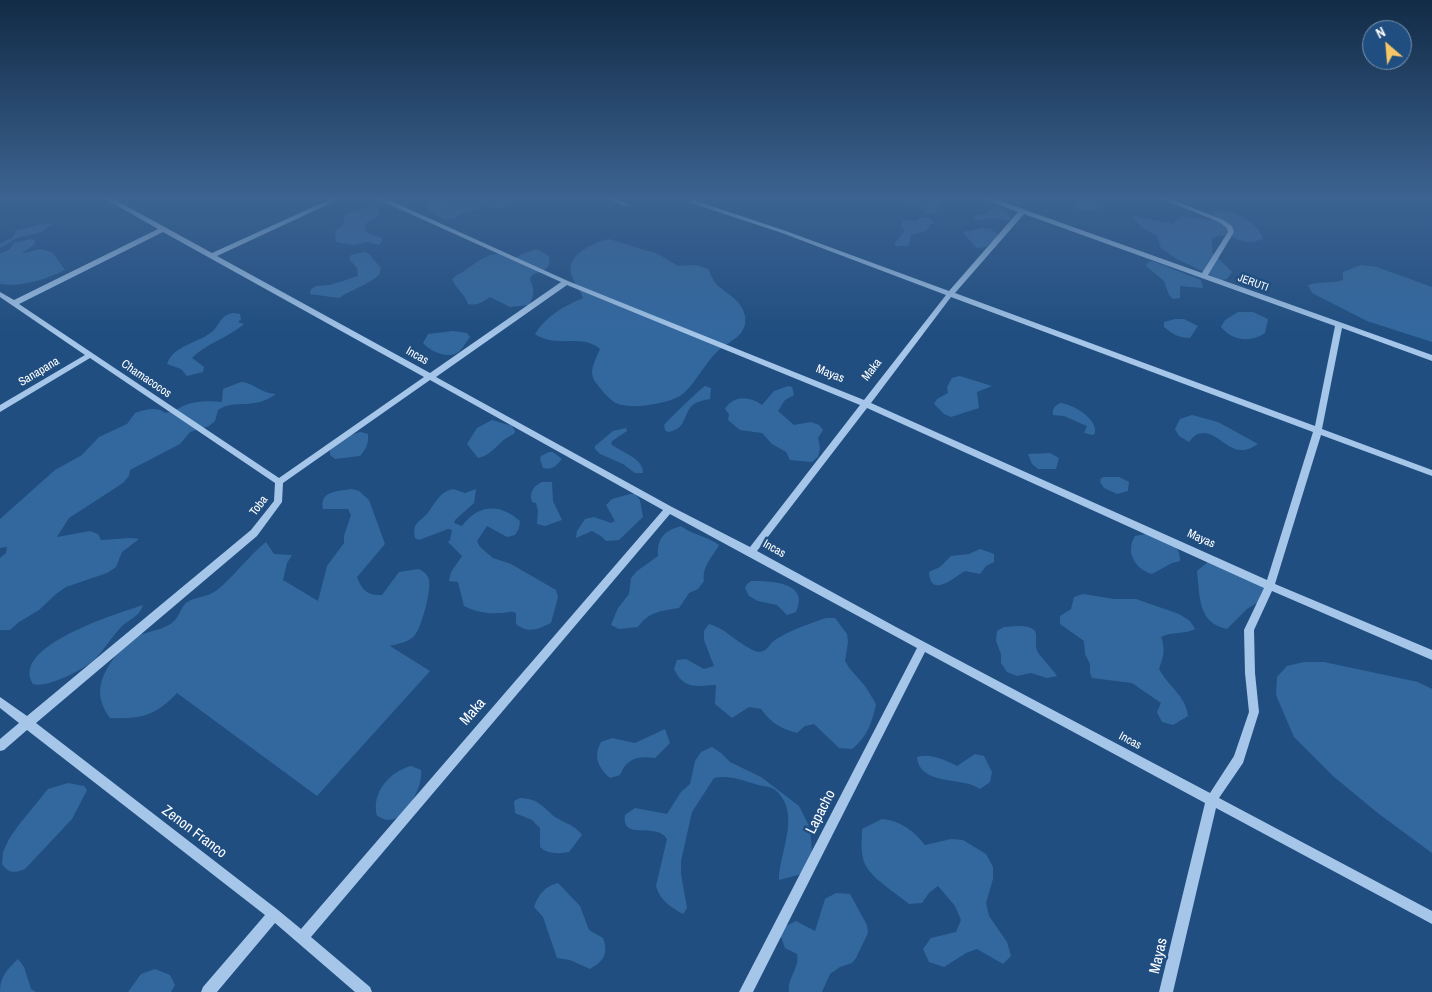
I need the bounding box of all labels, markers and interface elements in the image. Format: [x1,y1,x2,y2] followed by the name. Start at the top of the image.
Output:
[1362,20,1412,70] north arrow
[1373,23,1388,42] text: N
[1236,271,1270,295] street label: JERUTI
[403,344,431,368] street label: Incas
[16,354,62,390] street label: Sanapana
[859,356,885,384] street label: Maka
[118,357,174,401] street label: Chamacocos
[814,362,846,386] street label: Mayas
[247,493,271,519] street label: Toba
[1185,527,1217,551] street label: Mayas
[760,537,788,561] street label: Incas
[456,695,490,729] street label: Maka
[1116,729,1144,753] street label: Incas
[802,787,840,837] street label: Lapacho
[158,802,230,862] street label: Zenon Franco
[1146,936,1172,976] street label: Mayas

